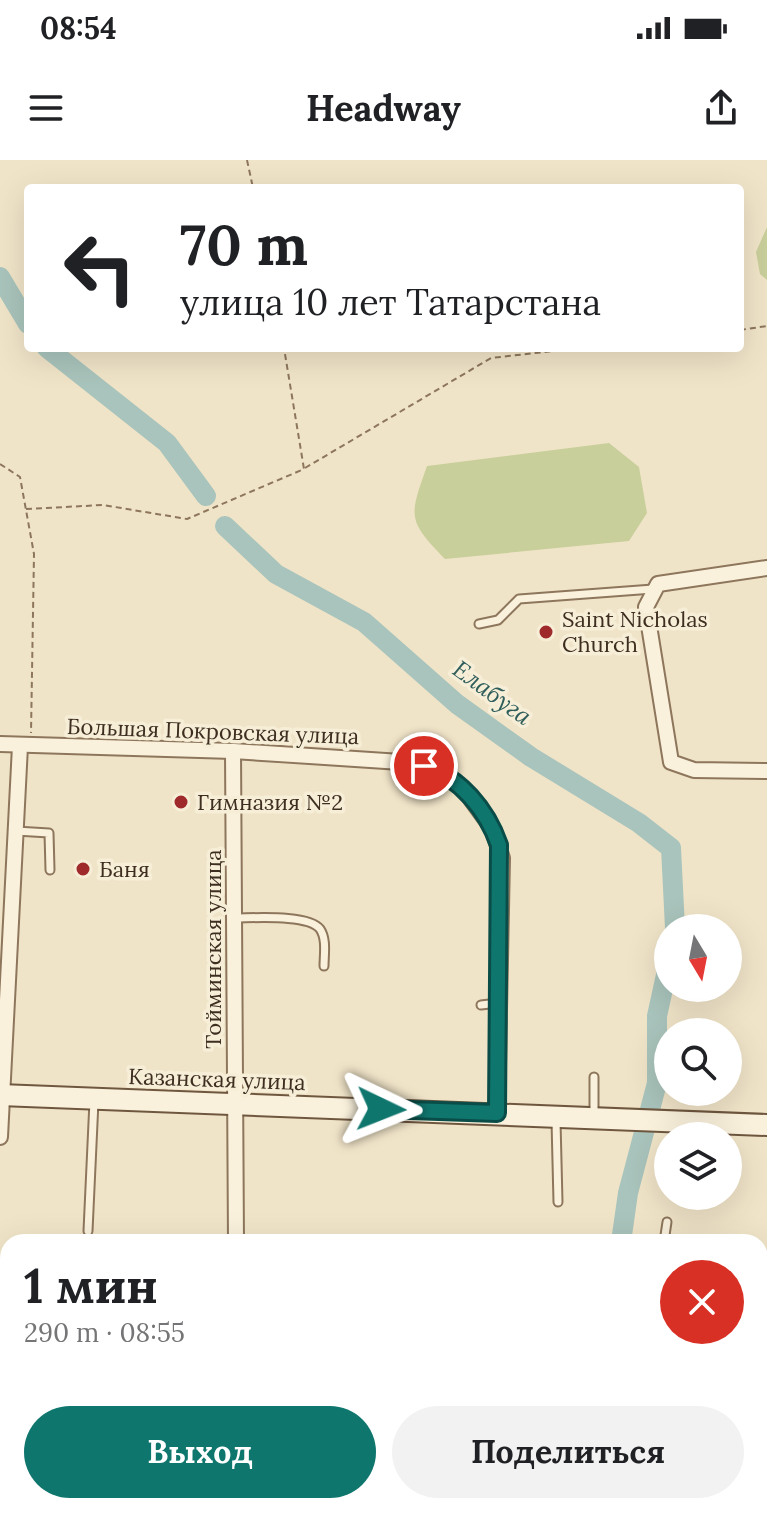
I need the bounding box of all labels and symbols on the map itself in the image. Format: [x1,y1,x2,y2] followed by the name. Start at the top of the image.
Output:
[562,605,708,658] place label: Saint Nicholas Church
[537,623,555,641] marker: Saint Nicholas Church
[447,653,539,732] water label: Елабуга
[66,712,360,750] street label: Большая Покровская улица
[390,732,458,800] pin
[197,788,343,816] place label: Гимназия №2
[172,793,190,811] marker: Гимназия №2
[199,849,227,1049] street label: Тойминская улица
[99,855,150,883] place label: Баня
[74,860,92,878] marker: Баня
[654,914,742,1002] north arrow
[128,1062,306,1096] street label: Казанская улица
[339,1067,423,1151] position arrow

